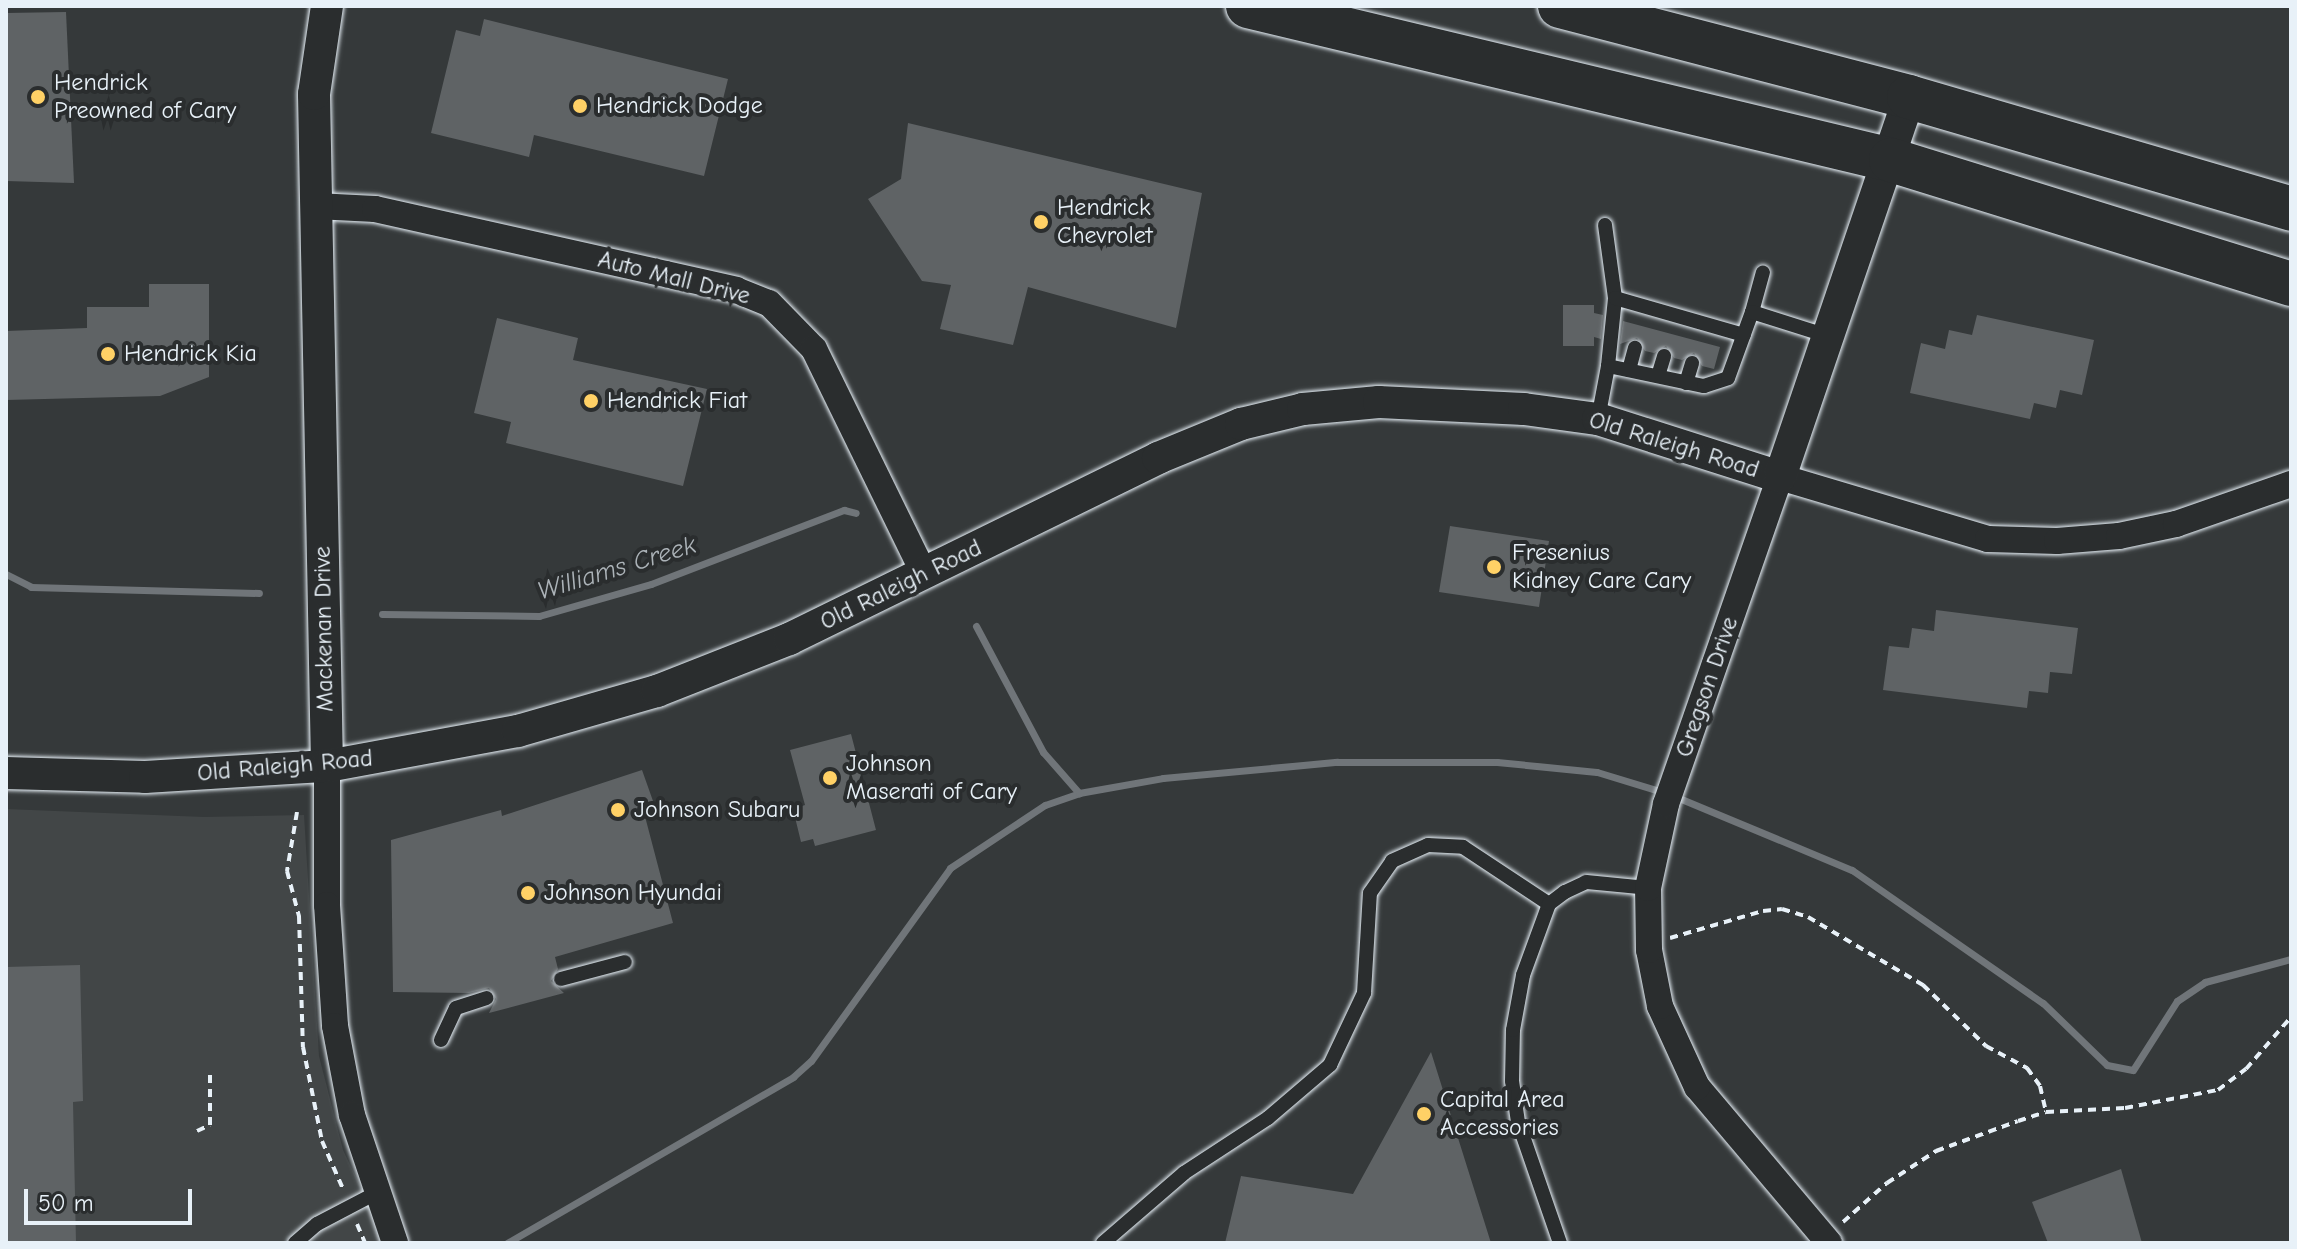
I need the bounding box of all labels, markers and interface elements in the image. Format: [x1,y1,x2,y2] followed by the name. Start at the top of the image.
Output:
[54,69,236,125] place label: Hendrick Preowned of Cary
[29,88,47,106] marker: Hendrick Preowned of Cary
[596,92,763,120] place label: Hendrick Dodge
[571,97,589,115] marker: Hendrick Dodge
[1057,194,1153,250] place label: Hendrick Chevrolet
[1032,213,1050,231] marker: Hendrick Chevrolet
[595,245,753,311] street label: Auto Mall Drive
[124,340,257,368] place label: Hendrick Kia
[99,345,117,363] marker: Hendrick Kia
[607,387,747,415] place label: Hendrick Fiat
[582,392,600,410] marker: Hendrick Fiat
[1586,406,1762,484] street label: Old Raleigh Road
[534,530,700,608] water label: Williams Creek
[816,533,986,637] street label: Old Raleigh Road
[1512,539,1691,595] place label: Fresenius Kidney Care Cary
[308,546,340,712] street label: Mackenan Drive
[1483,556,1505,578] marker: Fresenius Kidney Care Cary
[1670,613,1744,761] street label: Gregson Drive
[196,744,374,788] street label: Old Raleigh Road
[846,750,1017,806] place label: Johnson Maserati of Cary
[821,769,839,787] marker: Johnson Maserati of Cary
[634,796,800,824] place label: Johnson Subaru
[609,801,627,819] marker: Johnson Subaru
[544,879,722,907] place label: Johnson Hyundai
[519,884,537,902] marker: Johnson Hyundai
[1440,1086,1565,1142] place label: Capital Area Accessories
[1415,1105,1433,1123] marker: Capital Area Accessories
[28,1173,196,1223] scale bar
[38,1189,94,1217] text: 50 m

